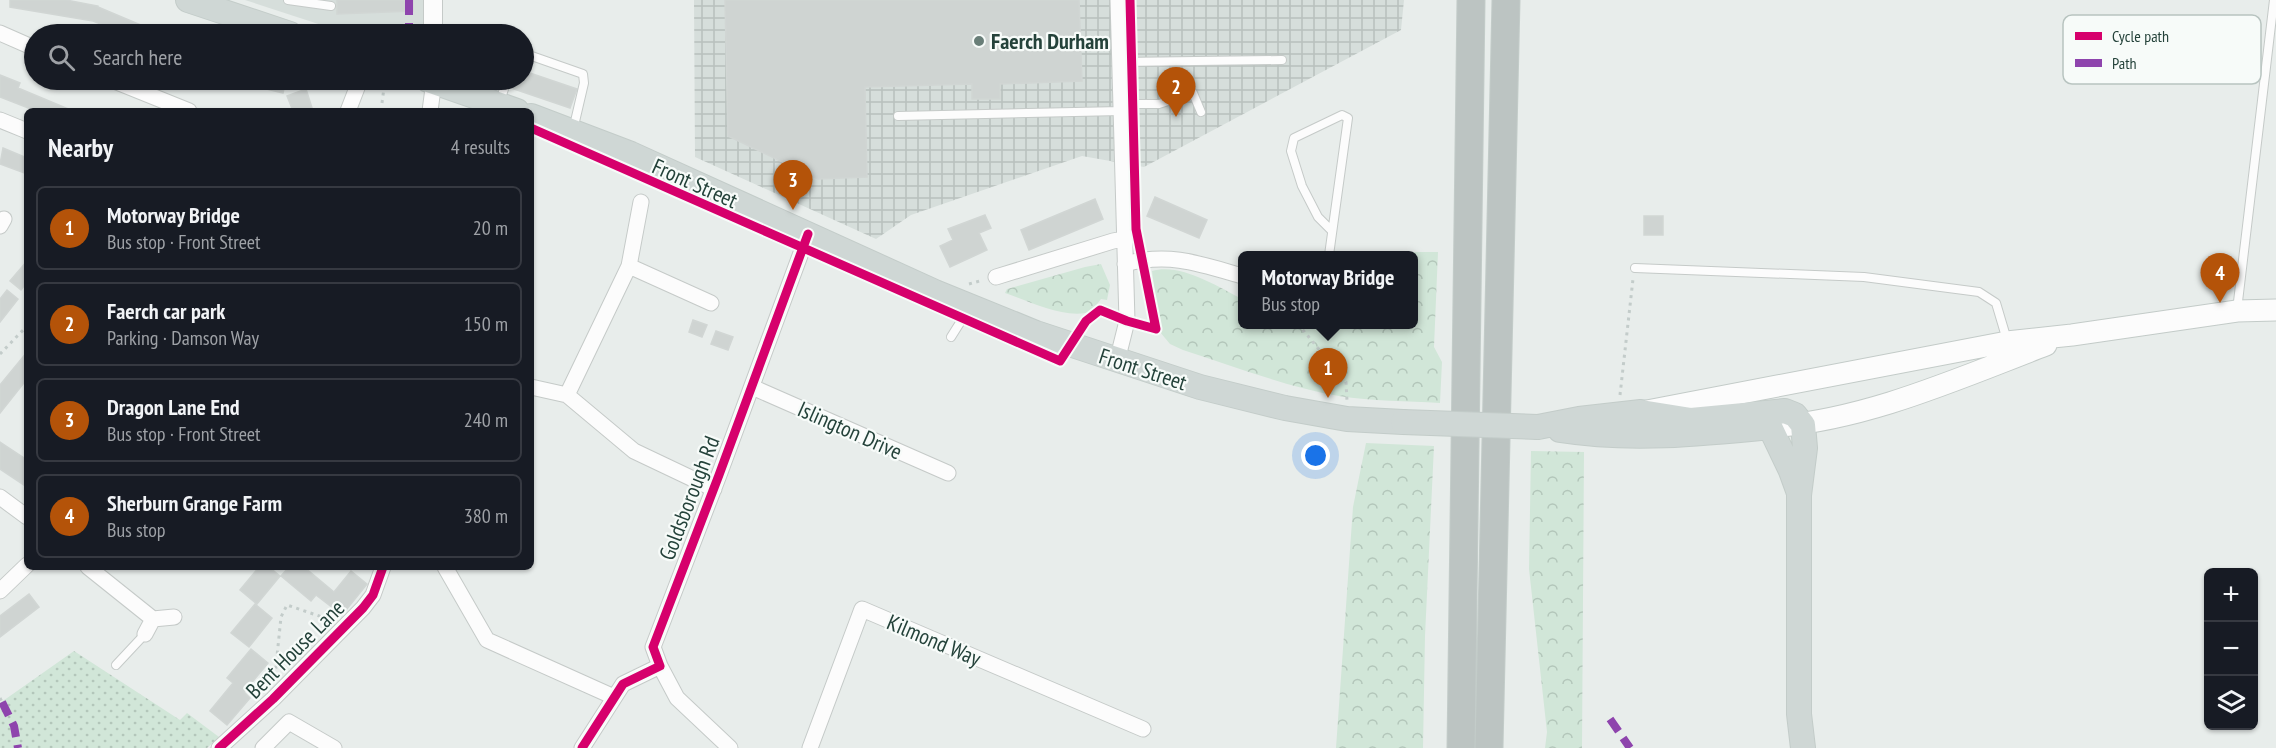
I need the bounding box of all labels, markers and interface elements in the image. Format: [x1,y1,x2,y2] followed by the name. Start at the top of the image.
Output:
[2063,15,2261,84] legend
[24,24,534,90] search box
[2112,26,2169,46] text: Cycle path
[991,27,1109,55] place label: Faerch Durham
[972,34,986,48] marker: Faerch Durham
[45,41,78,74] icon: search
[93,43,182,71] text: Search here
[2112,53,2137,73] text: Path
[1156,68,1196,117] pin: 2
[48,131,113,164] text: Nearby
[451,134,510,160] text: 4 results
[648,152,742,214] street label: Front Street
[774,160,812,210] pin: 3
[107,201,240,229] text: Motorway Bridge
[65,215,74,241] text: 1
[473,215,508,241] text: 20 m
[107,229,261,255] text: Bus stop · Front Street
[1238,251,1418,329] popup
[2200,254,2240,303] pin: 4
[1261,263,1395,291] text: Motorway Bridge
[1261,291,1320,317] text: Bus stop
[107,297,225,325] text: Faerch car park
[65,311,74,337] text: 2
[464,311,508,337] text: 150 m
[107,325,259,351] text: Parking · Damson Way
[1096,342,1190,396] street label: Front Street
[1308,348,1348,398] pin: 1
[107,393,240,421] text: Dragon Lane End
[793,395,907,465] street label: Islington Drive
[65,407,74,433] text: 3
[464,407,508,433] text: 240 m
[107,421,261,447] text: Bus stop · Front Street
[653,432,725,564] street label: Goldsborough Rd
[1301,441,1330,470] your location
[107,489,282,517] text: Sherburn Grange Farm
[65,503,74,529] text: 4
[464,503,508,529] text: 380 m
[107,517,166,543] text: Bus stop
[2204,568,2258,730] map controls
[2204,568,2258,622] button: +
[240,594,350,704] street label: Bent House Lane
[883,608,986,673] street label: Kilmond Way
[2204,622,2258,676] button: −
[2204,676,2258,730] button: layers

